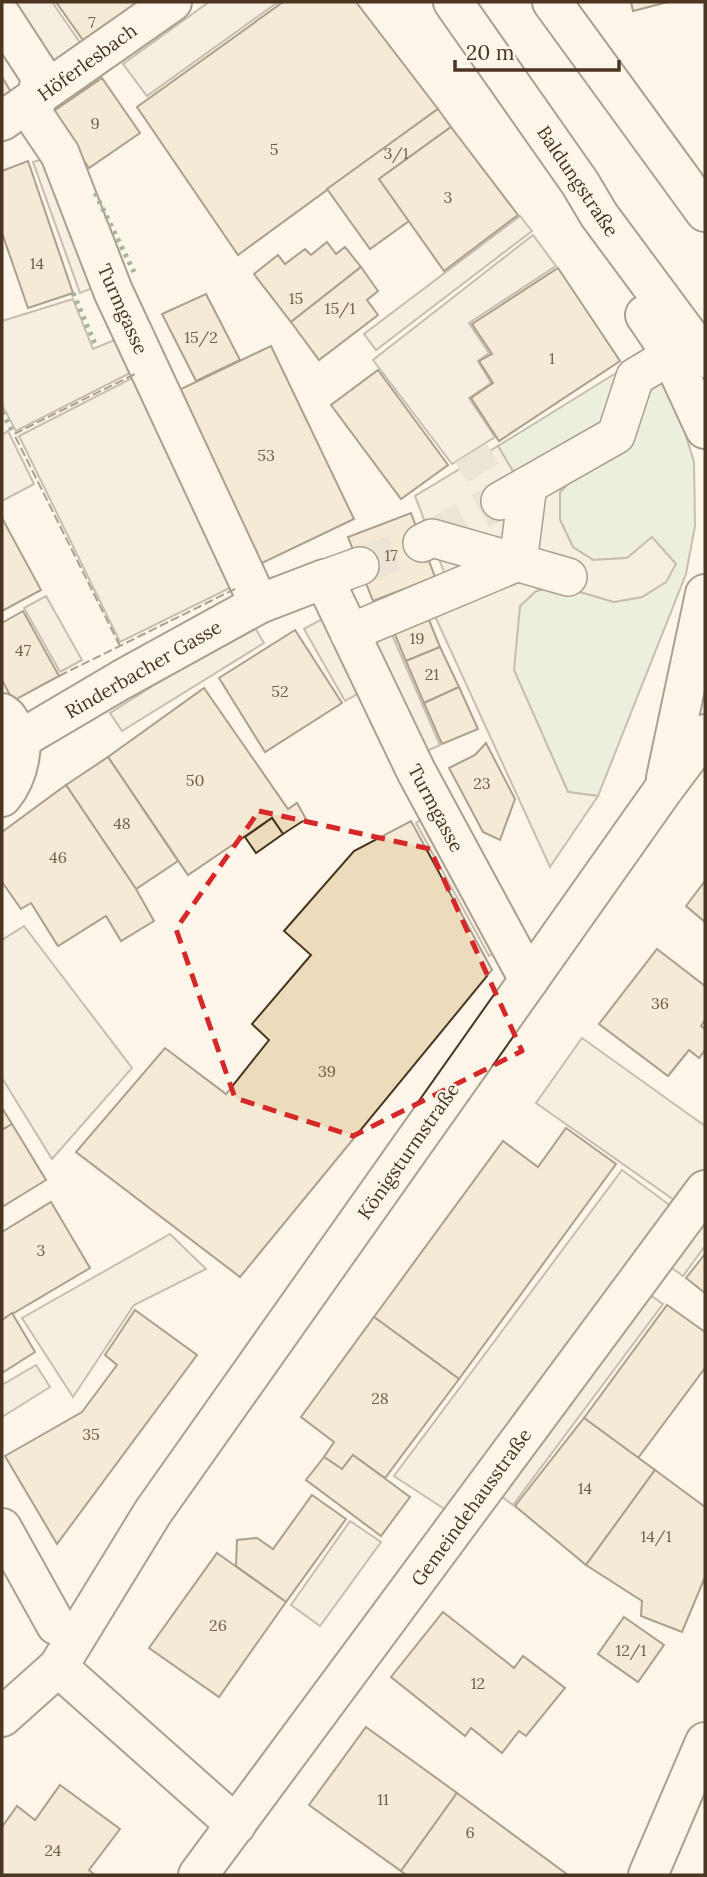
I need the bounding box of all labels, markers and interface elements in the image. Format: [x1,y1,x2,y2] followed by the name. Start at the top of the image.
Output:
[88,12,96,32] house number: 7
[33,18,141,106] street label: Höferlesbach
[455,28,620,72] scale bar
[466,39,515,66] text: 20 m
[90,113,100,133] house number: 9
[532,121,624,241] street label: Baldungstraße
[270,139,278,159] house number: 5
[383,143,409,164] house number: 3/1
[444,187,453,207] house number: 3
[30,253,45,273] house number: 14
[92,260,154,358] street label: Turmgasse
[289,288,303,308] house number: 15
[325,298,356,319] house number: 15/1
[184,327,218,348] house number: 15/2
[549,348,555,368] house number: 1
[257,445,275,465] house number: 53
[384,545,398,565] house number: 17
[61,614,225,724] street label: Rinderbacher Gasse
[409,628,425,648] house number: 19
[15,640,32,660] house number: 47
[425,664,439,684] house number: 21
[271,681,289,701] house number: 52
[403,760,469,856] street label: Turmgasse
[186,770,204,790] house number: 50
[473,773,491,793] house number: 23
[113,813,131,833] house number: 48
[49,847,67,867] house number: 46
[651,993,669,1013] house number: 36
[318,1061,336,1081] house number: 39
[352,1078,464,1224] street label: Königsturmstraße
[37,1240,46,1260] house number: 3
[371,1388,389,1408] house number: 28
[406,1423,536,1591] street label: Gemeindehausstraße
[82,1424,100,1444] house number: 35
[578,1478,593,1498] house number: 14
[641,1526,672,1547] house number: 14/1
[209,1615,227,1635] house number: 26
[616,1640,647,1661] house number: 12/1
[471,1673,485,1693] house number: 12
[377,1789,389,1809] house number: 11
[465,1822,475,1842] house number: 6
[45,1840,62,1860] house number: 24

